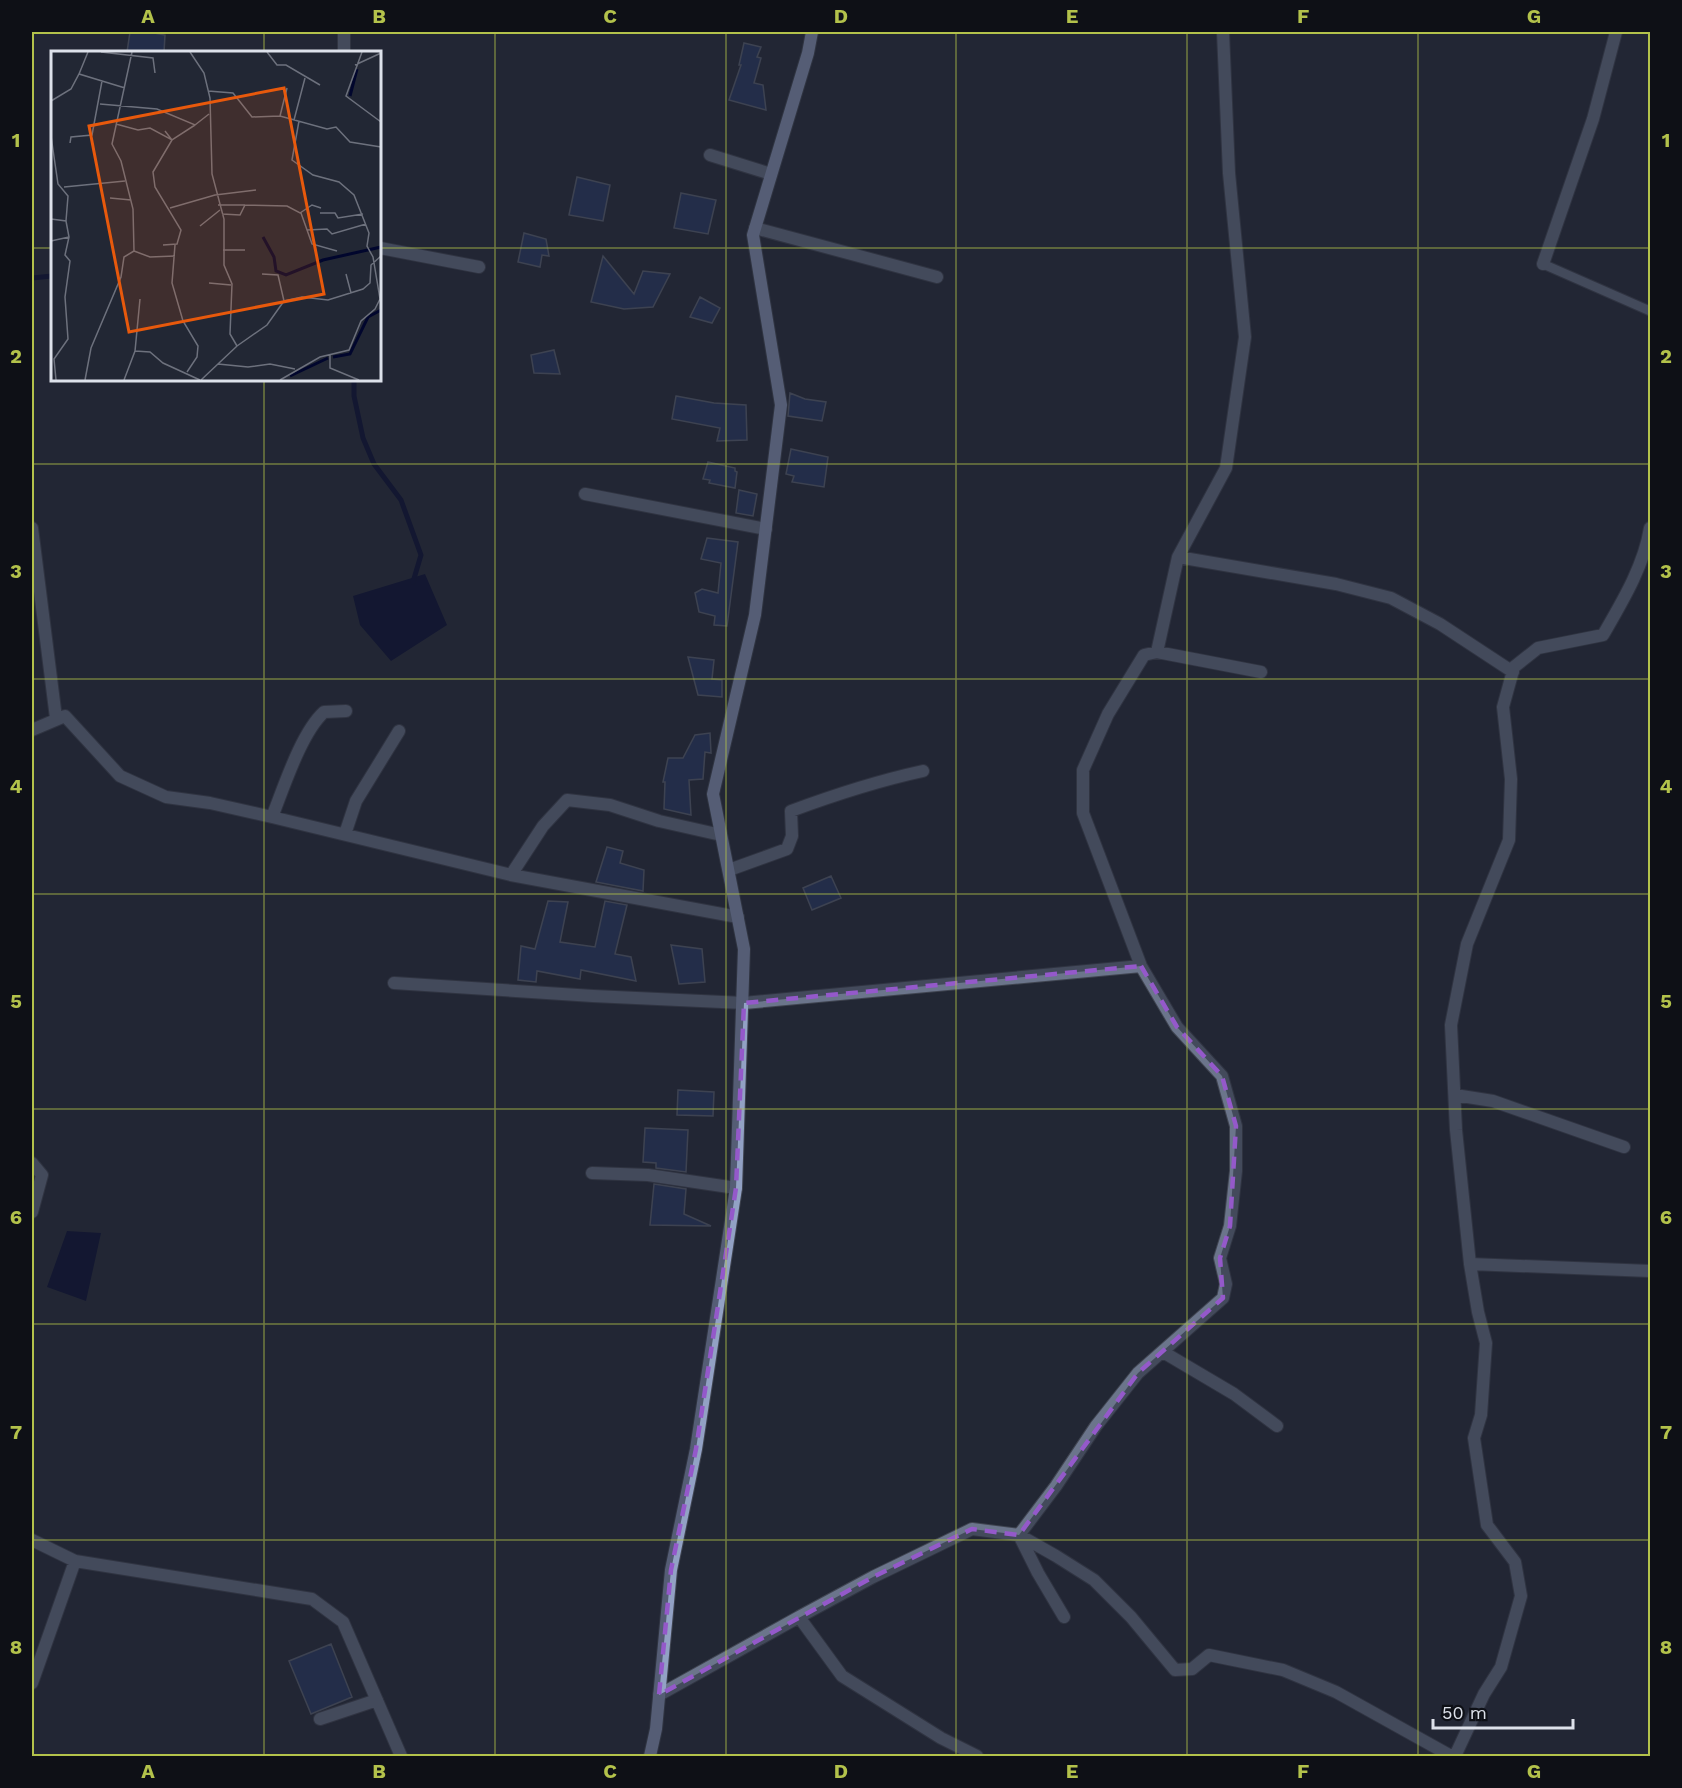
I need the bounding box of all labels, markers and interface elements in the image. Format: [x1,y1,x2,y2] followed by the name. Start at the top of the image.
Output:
[141,4,155,28] text: A
[372,4,386,28] text: B
[603,4,617,28] text: C
[834,4,848,28] text: D
[1066,4,1078,28] text: E
[1297,4,1309,28] text: F
[1527,4,1541,28] text: G
[51,51,381,381] inset map
[12,128,20,152] text: 1
[1662,128,1670,152] text: 1
[10,344,22,368] text: 2
[1660,344,1672,368] text: 2
[10,559,22,583] text: 3
[1660,559,1672,583] text: 3
[10,774,23,798] text: 4
[1660,774,1673,798] text: 4
[10,989,22,1013] text: 5
[1660,989,1672,1013] text: 5
[10,1205,22,1229] text: 6
[1660,1205,1672,1229] text: 6
[10,1420,22,1444] text: 7
[1660,1420,1672,1444] text: 7
[10,1635,22,1659] text: 8
[1660,1635,1672,1659] text: 8
[1433,1692,1572,1730] scale bar
[1442,1702,1487,1723] text: 50 m
[141,1759,155,1783] text: A
[372,1759,386,1783] text: B
[603,1759,617,1783] text: C
[834,1759,848,1783] text: D
[1066,1759,1078,1783] text: E
[1297,1759,1309,1783] text: F
[1527,1759,1541,1783] text: G

